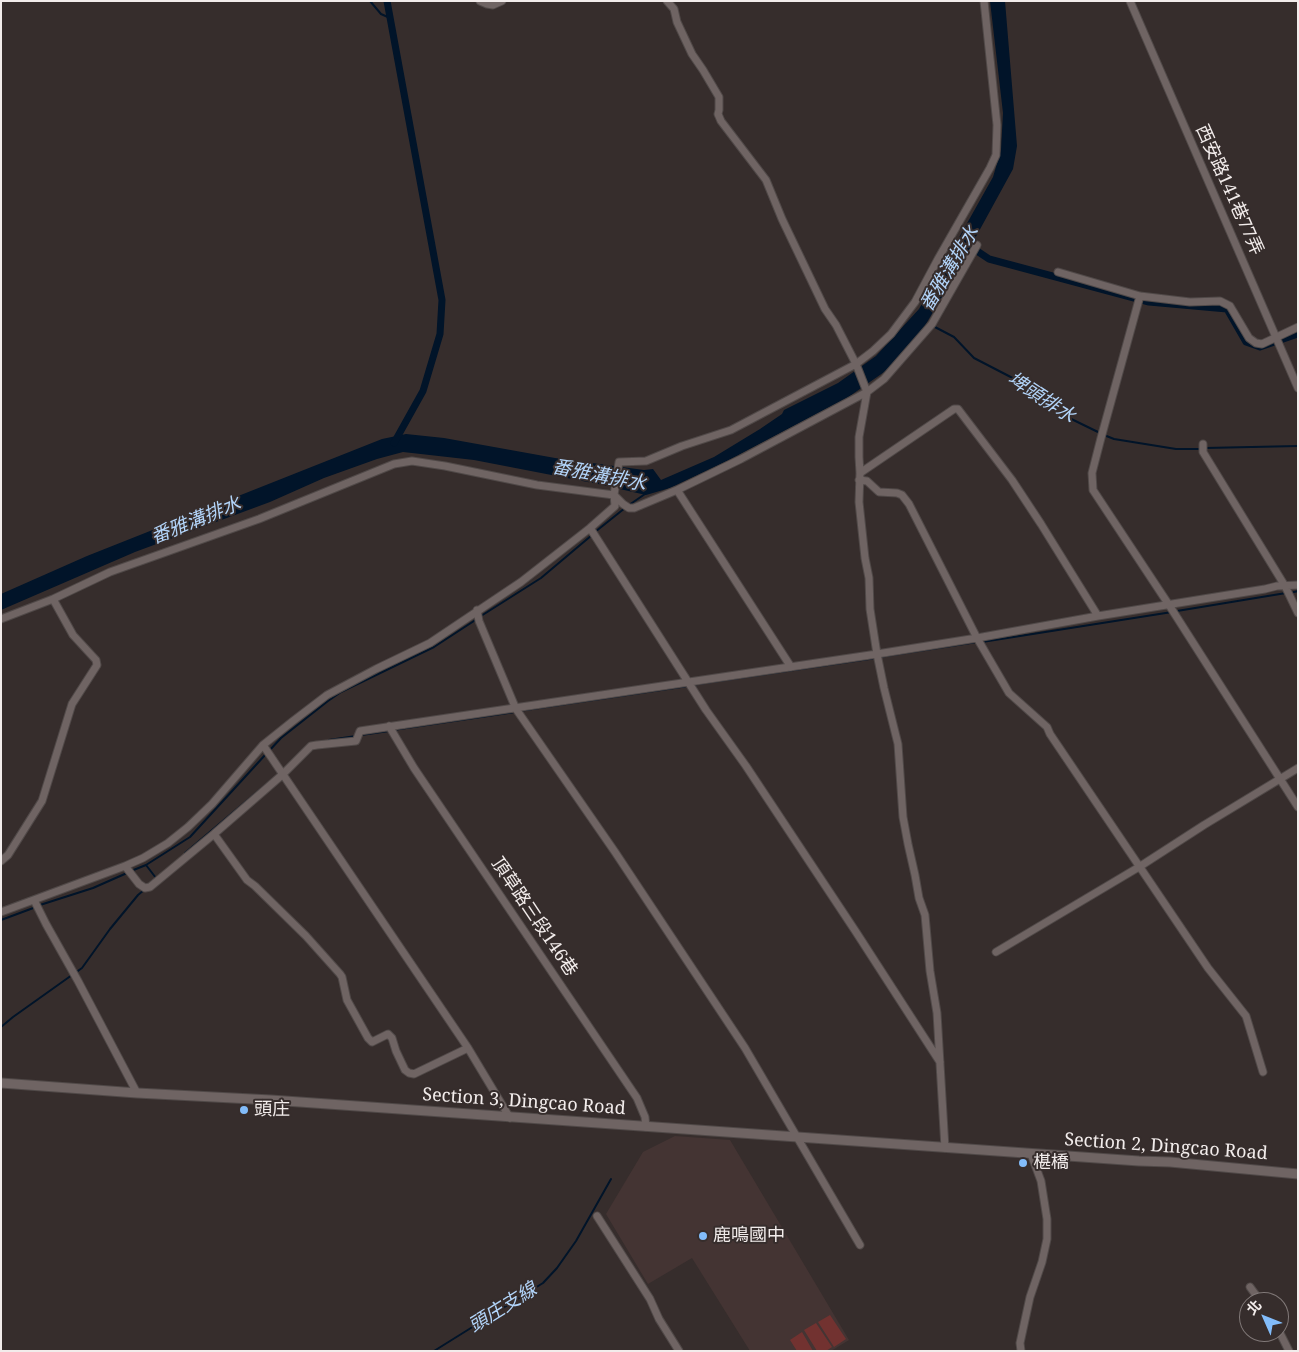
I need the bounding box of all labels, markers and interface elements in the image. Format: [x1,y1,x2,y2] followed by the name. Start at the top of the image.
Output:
[1191,122,1267,258] street label: 西安路141巷77弄
[916,222,984,316] water label: 番雅溝排水
[1003,368,1079,428] water label: 埤頭排水
[550,456,648,496] water label: 番雅溝排水
[148,493,244,549] water label: 番雅溝排水
[486,854,582,980] street label: 頂草路三段146巷
[422,1084,626,1120] street label: Section 3, Dingcao Road
[254,1099,290,1121] place label: 頭庄
[238,1104,250,1116] marker: 頭庄
[1064,1129,1268,1165] street label: Section 2, Dingcao Road
[1033,1152,1069,1174] place label: 椹橋
[1017,1157,1029,1169] marker: 椹橋
[713,1225,785,1247] place label: 鹿鳴國中
[697,1230,709,1242] marker: 鹿鳴國中
[465,1278,541,1338] water label: 頭庄支線
[1239,1292,1289,1342] north arrow
[1242,1295,1265,1319] text: 北

